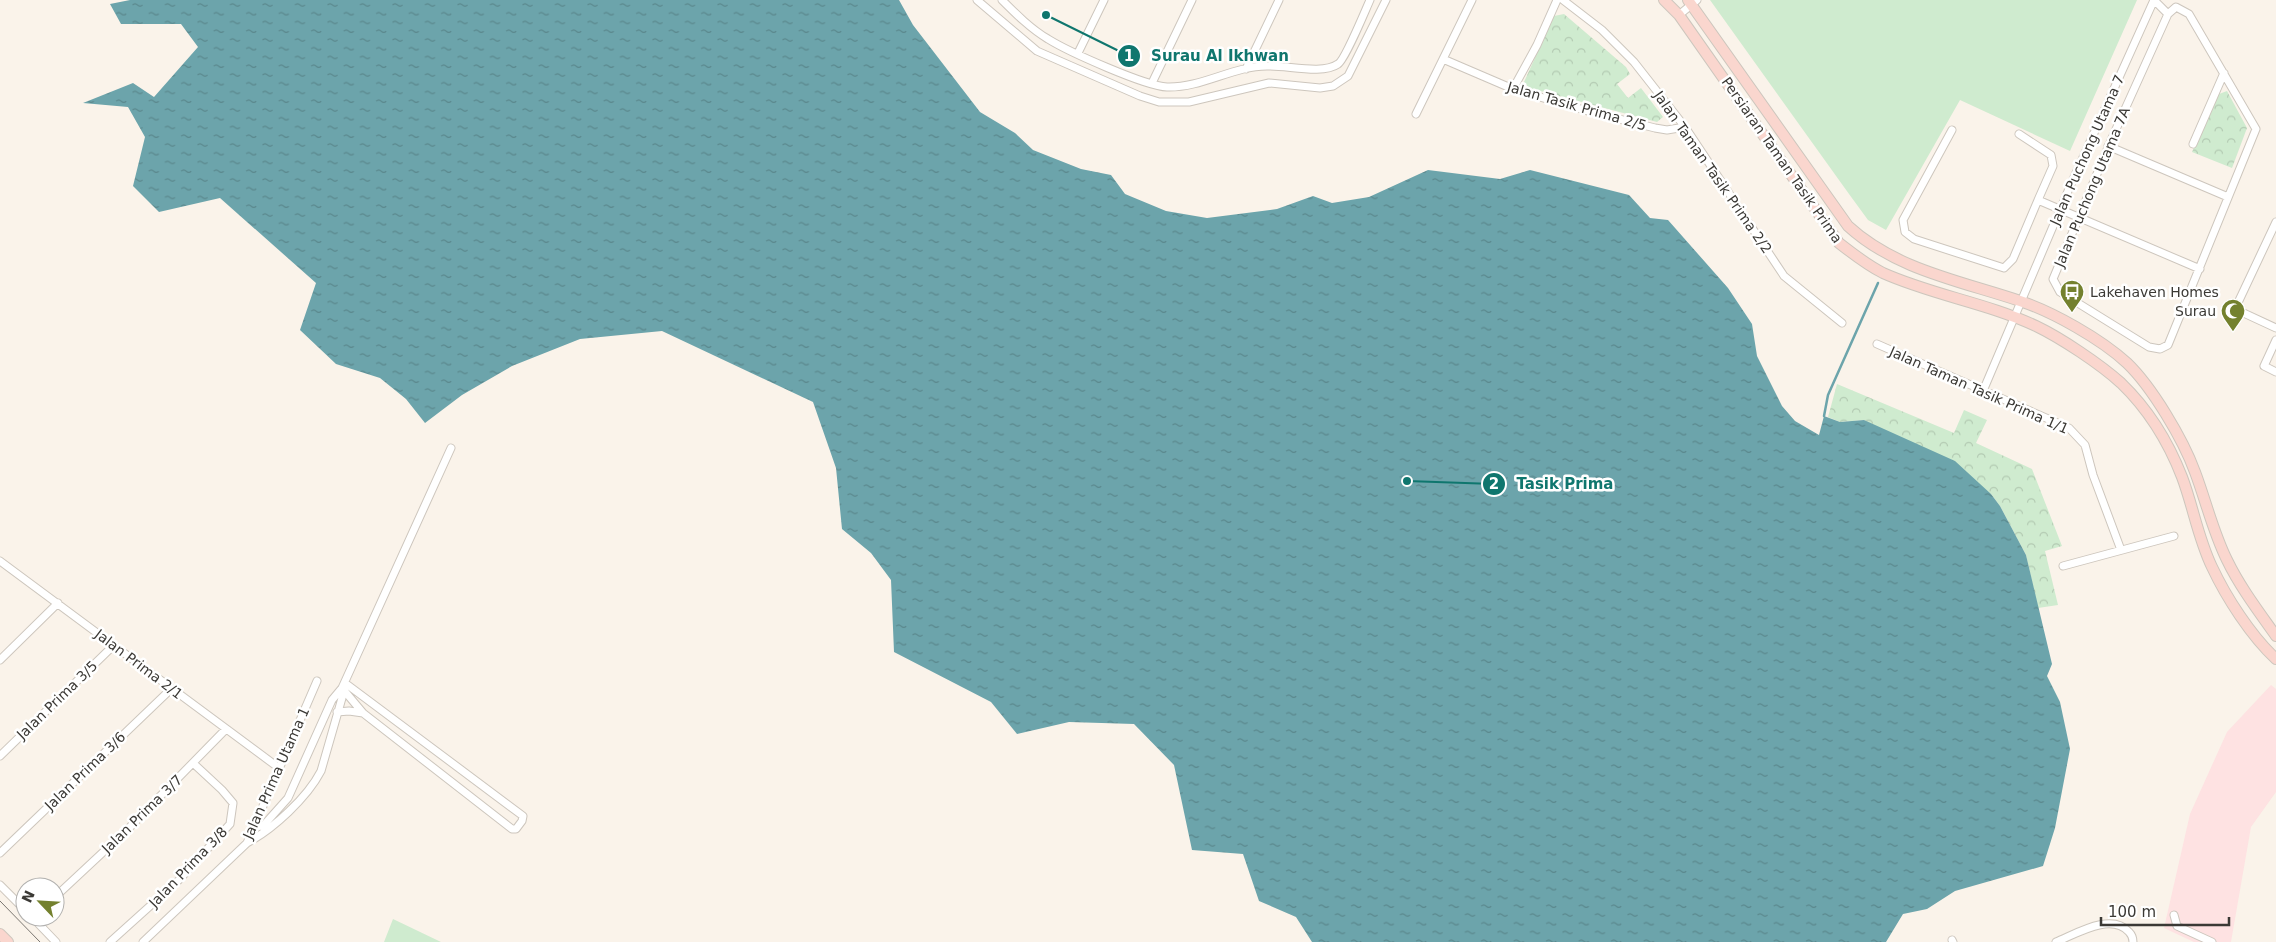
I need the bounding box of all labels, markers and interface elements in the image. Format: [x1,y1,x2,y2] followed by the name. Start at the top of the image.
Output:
[1116,41,1299,71] callout: Surau Al Ikhwan
[1124,47,1134,65] text: 1
[1151,47,1289,65] text: Surau Al Ikhwan
[2046,72,2127,229] street label: Jalan Puchong Utama 7
[1718,74,1846,246] street label: Persiaran Taman Tasik Prima
[1505,78,1648,134] street label: Jalan Tasik Prima 2/5
[1650,87,1775,256] street label: Jalan Taman Tasik Prima 2/2
[2051,104,2133,270] street label: Jalan Puchong Utama 7A
[2059,279,2085,313] bus stop icon: Lakehaven Homes
[2090,284,2219,300] place label: Lakehaven Homes
[2220,298,2246,332] mosque icon: Surau
[2175,303,2216,319] place label: Surau
[1886,343,2071,437] street label: Jalan Taman Tasik Prima 1/1
[1481,469,1623,499] callout: Tasik Prima
[1489,475,1499,493] text: 2
[1517,475,1613,493] text: Tasik Prima
[91,625,186,702] street label: Jalan Prima 2/1
[13,658,101,743] street label: Jalan Prima 3/5
[239,704,312,842] street label: Jalan Prima Utama 1
[41,729,129,814] street label: Jalan Prima 3/6
[98,772,186,857] street label: Jalan Prima 3/7
[145,823,230,911] street label: Jalan Prima 3/8
[15,877,65,927] north arrow
[18,888,38,905] text: N
[2101,894,2228,926] scale bar
[2108,903,2156,921] text: 100 m

